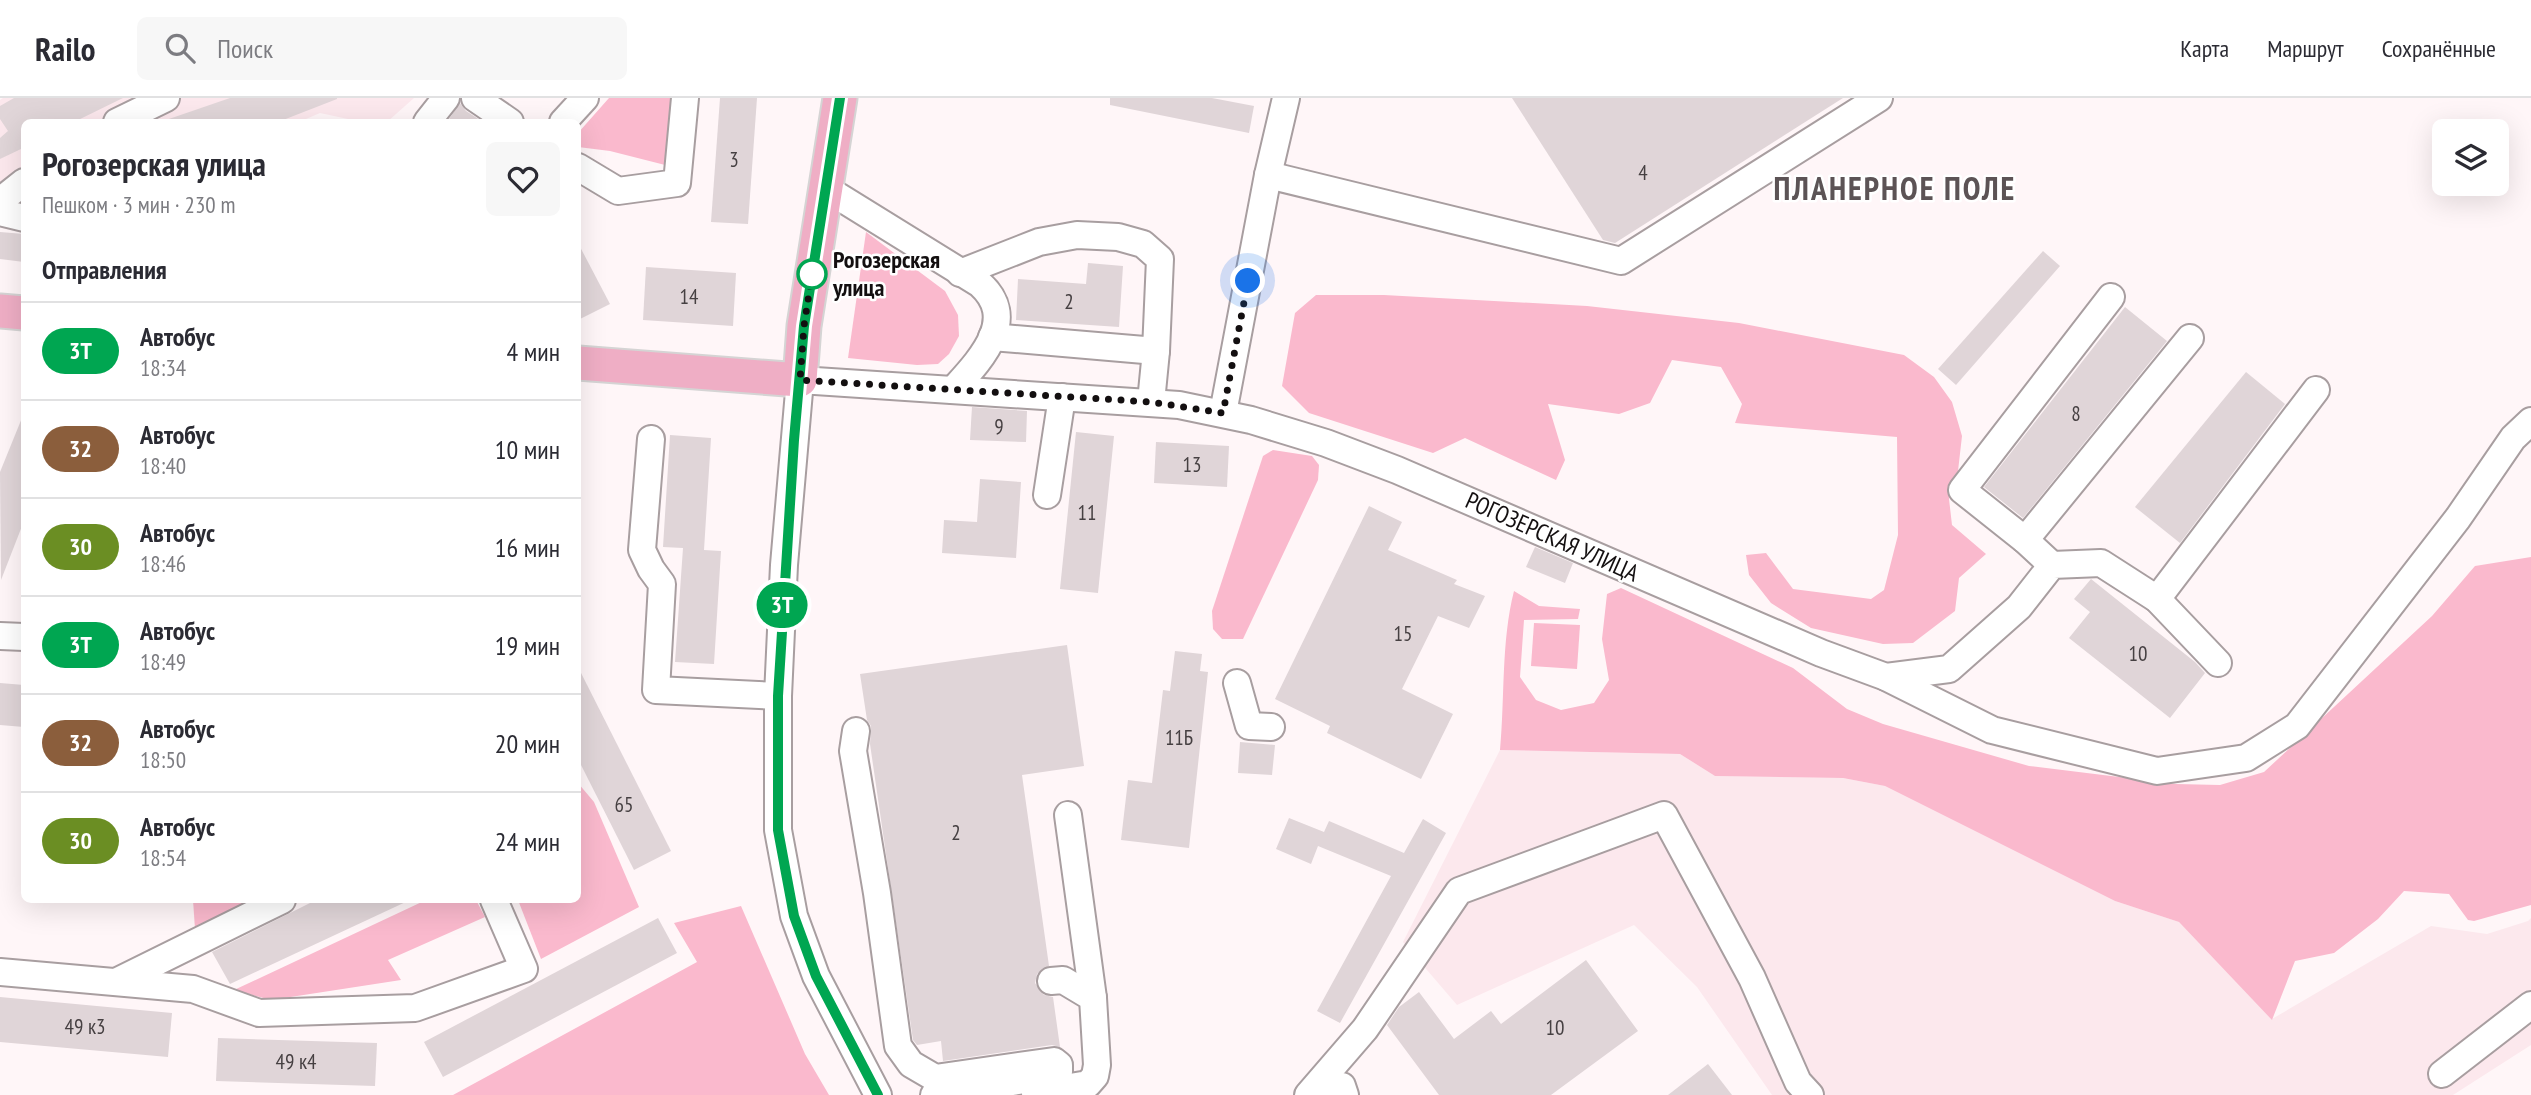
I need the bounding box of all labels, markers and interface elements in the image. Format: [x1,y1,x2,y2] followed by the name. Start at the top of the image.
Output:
[137,17,627,80] search box
[35,27,95,70] text: Railo
[161,29,199,67] icon: search
[217,32,273,65] text: Поиск
[2180,33,2229,64] text: Карта
[2267,33,2344,64] text: Маршрут
[2382,33,2496,64] text: Сохранённые
[2432,119,2509,196] map controls
[2432,119,2509,196] button: layers
[42,142,266,185] text: Рогозерская улица
[486,142,560,216] button: heart
[729,146,739,173] house number: 3
[1638,159,1648,186] house number: 4
[1774,167,2016,209] district label: ПЛАНЕРНОЕ ПОЛЕ
[42,190,235,219] text: Пешком · 3 мин · 230 m
[832,244,940,303] place label: Рогозерская улица
[42,253,167,286] text: Отправления
[797,259,827,289] marker: Рогозерская улица
[1230,263,1265,298] your location
[680,283,699,310] house number: 14
[1064,288,1074,315] house number: 2
[140,320,215,353] text: Автобус
[69,335,92,366] text: 3Т
[507,335,560,368] text: 4 мин
[140,353,186,382] text: 18:34
[2071,400,2081,427] house number: 8
[994,413,1004,440] house number: 9
[140,418,215,451] text: Автобус
[69,433,92,464] text: 32
[495,433,560,466] text: 10 мин
[140,451,186,480] text: 18:40
[1183,451,1201,478] house number: 13
[1461,485,1644,589] street label: РОГОЗЕРСКАЯ УЛИЦА
[1078,499,1096,526] house number: 11
[140,516,215,549] text: Автобус
[69,531,92,562] text: 30
[495,531,560,564] text: 16 мин
[140,549,186,578] text: 18:46
[750,582,814,628] line badge: 3Т
[771,589,793,620] text: 3Т
[140,614,215,647] text: Автобус
[1394,620,1412,647] house number: 15
[69,629,92,660] text: 3Т
[495,629,560,662] text: 19 мин
[2129,640,2147,667] house number: 10
[140,647,186,676] text: 18:49
[140,712,215,745] text: Автобус
[1165,724,1193,751] house number: 11Б
[69,727,92,758] text: 32
[495,727,560,760] text: 20 мин
[140,745,186,774] text: 18:50
[615,791,633,818] house number: 65
[140,810,215,843] text: Автобус
[951,819,961,846] house number: 2
[69,825,92,856] text: 30
[495,825,560,858] text: 24 мин
[140,843,186,872] text: 18:54
[65,1013,105,1040] house number: 49 к3
[1546,1014,1564,1041] house number: 10
[276,1048,317,1075] house number: 49 к4

